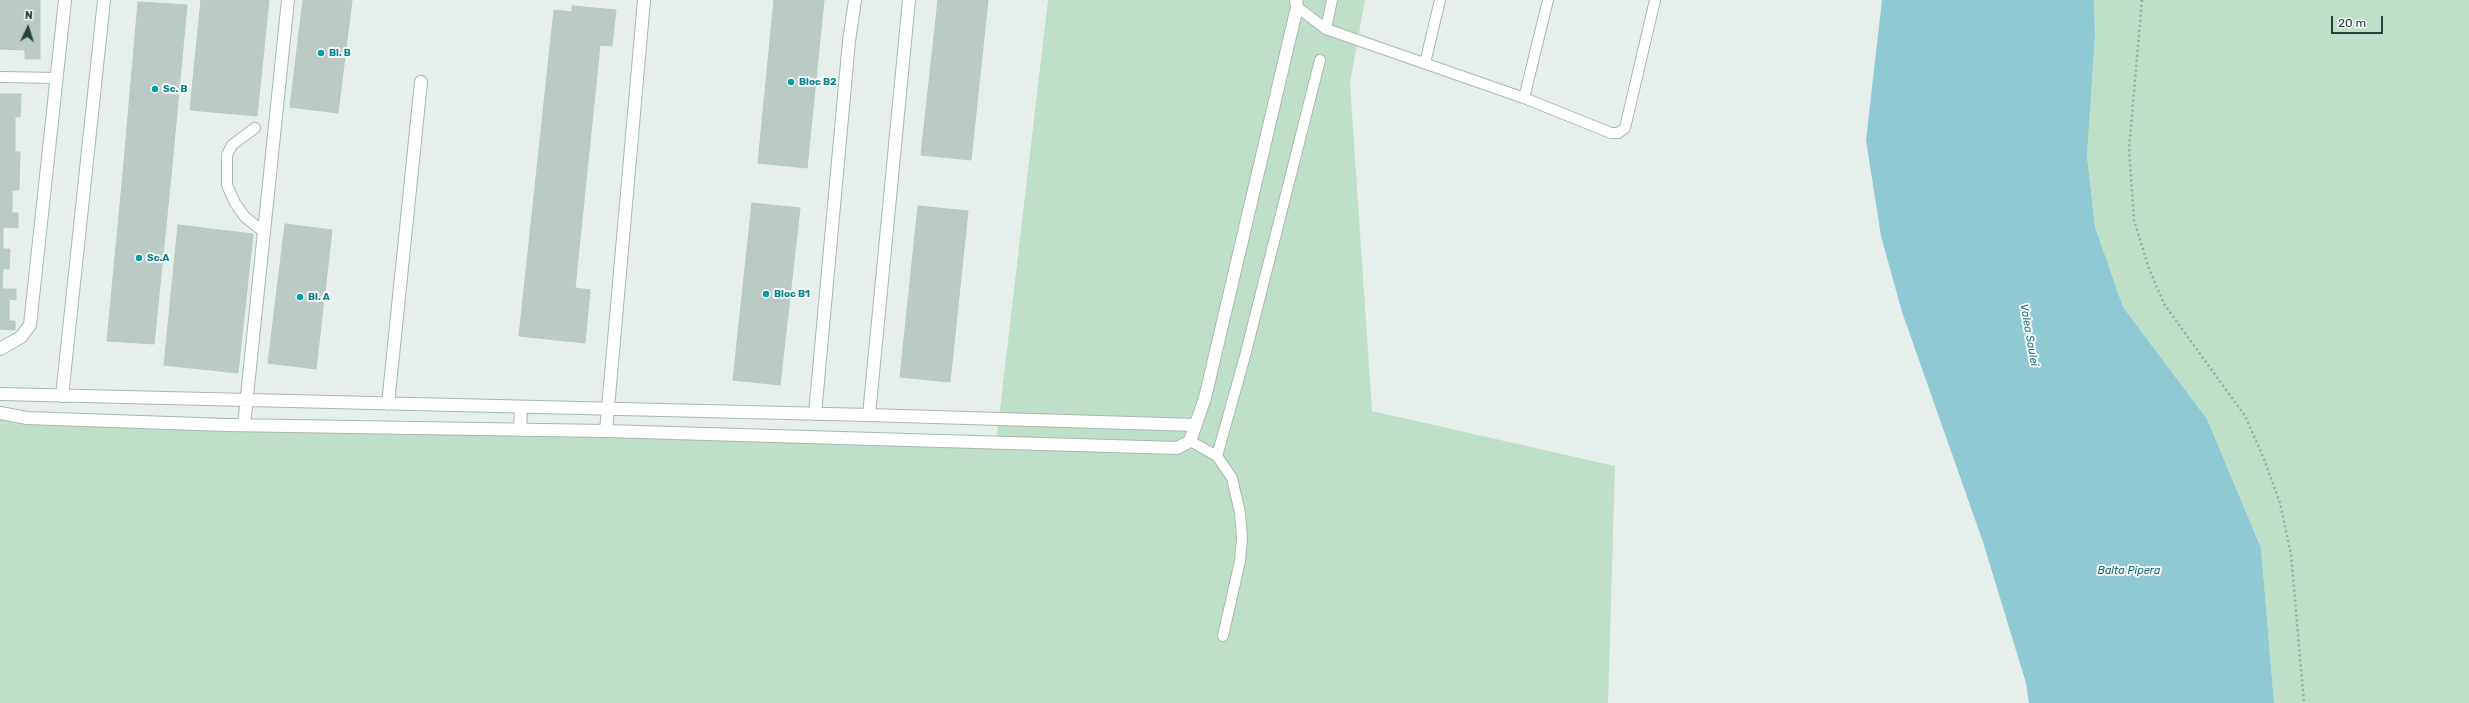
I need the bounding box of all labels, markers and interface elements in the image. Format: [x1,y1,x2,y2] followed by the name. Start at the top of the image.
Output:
[8,8,48,48] north arrow
[2333,8,2385,34] scale bar
[24,9,33,22] text: N
[2338,16,2366,30] text: 20 m
[329,47,351,59] place label: Bl. B
[316,48,326,58] marker: Bl. B
[799,76,837,88] place label: Bloc B2
[786,77,796,87] marker: Bloc B2
[163,83,188,95] place label: Sc. B
[150,84,160,94] marker: Sc. B
[147,252,170,264] place label: Sc.A
[134,253,144,263] marker: Sc.A
[774,288,810,300] place label: Bloc B1
[761,289,771,299] marker: Bloc B1
[308,291,330,303] place label: Bl. A
[295,292,305,302] marker: Bl. A
[2017,303,2041,367] water label: Valea Saulei
[2098,564,2160,578] water label: Balta Pipera

